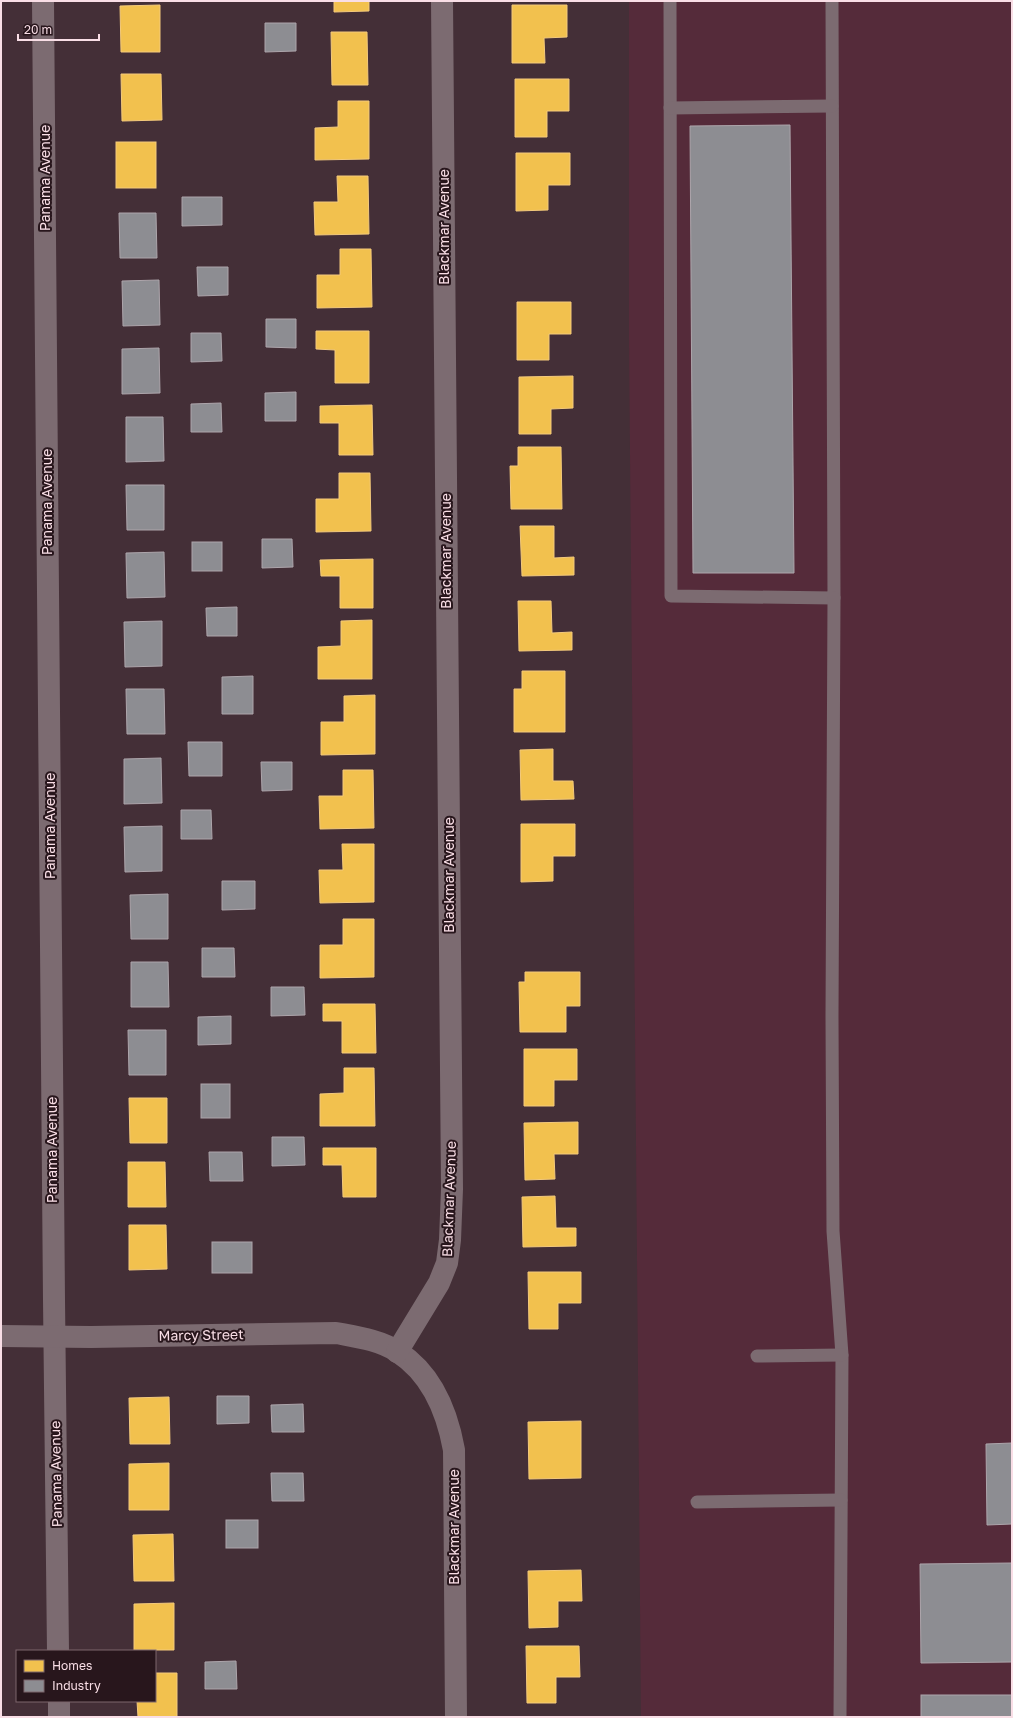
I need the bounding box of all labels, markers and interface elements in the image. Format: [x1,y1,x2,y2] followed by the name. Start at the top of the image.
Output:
[18,16,99,42] scale bar
[24,22,52,37] text: 20 m
[36,125,53,231] street label: Panama Avenue
[435,169,452,285] street label: Blackmar Avenue
[38,449,55,555] street label: Panama Avenue
[437,493,454,609] street label: Blackmar Avenue
[41,773,58,879] street label: Panama Avenue
[440,817,457,933] street label: Blackmar Avenue
[43,1097,60,1203] street label: Panama Avenue
[438,1141,459,1257] street label: Blackmar Avenue
[158,1325,244,1344] street label: Marcy Street
[46,1421,65,1527] street label: Panama Avenue
[445,1469,462,1585] street label: Blackmar Avenue
[16,1650,156,1702] legend
[52,1658,92,1673] text: Homes
[52,1678,101,1693] text: Industry

